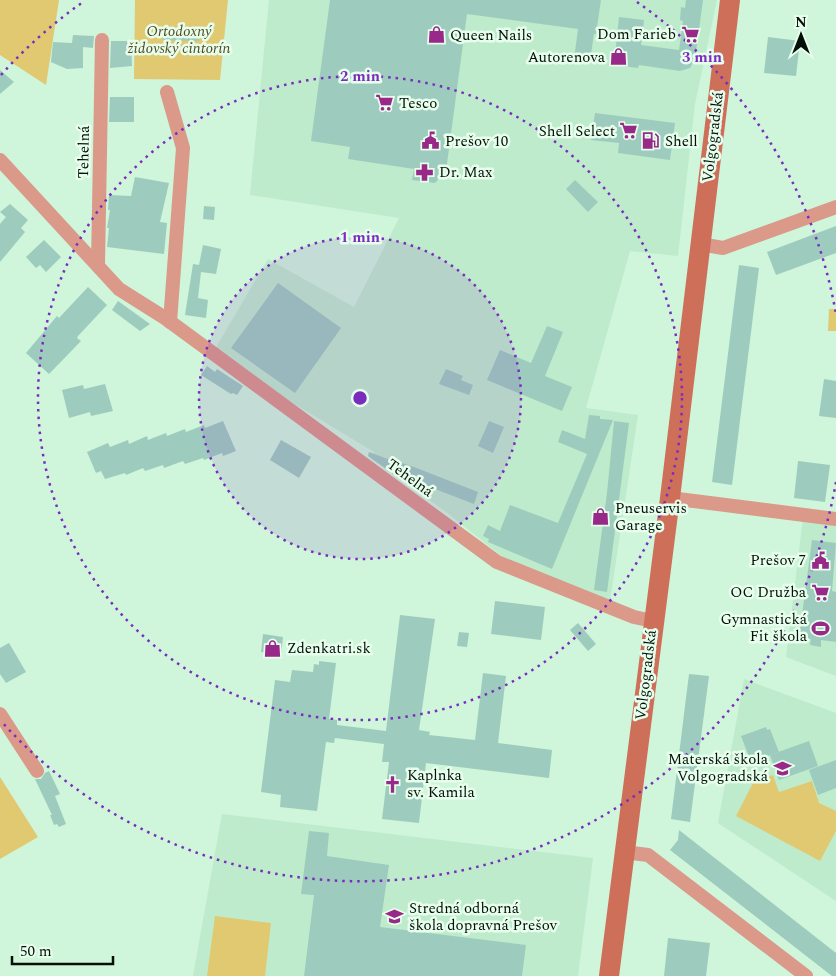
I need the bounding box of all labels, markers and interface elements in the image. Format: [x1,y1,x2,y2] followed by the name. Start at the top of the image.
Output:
[776,10,826,60] north arrow
[795,12,807,33] text: N
[127,20,231,60] park label: Ortodoxný židovský cintorín
[597,23,676,46] place label: Dom Farieb
[450,24,532,47] place label: Queen Nails
[680,24,700,44] supermarket icon: Dom Farieb
[426,25,446,45] shop icon: Queen Nails
[528,46,606,69] place label: Autorenova
[682,46,722,69] text: 3 min
[609,47,629,67] shop icon: Autorenova
[340,65,380,88] text: 2 min
[696,90,730,183] street label: Volgogradská
[399,92,437,115] place label: Tesco
[375,93,395,113] supermarket icon: Tesco
[539,120,615,143] place label: Shell Select
[619,121,639,141] supermarket icon: Shell Select
[72,125,96,179] street label: Tehelná
[445,130,508,153] place label: Prešov 10
[665,130,698,153] place label: Shell
[421,131,441,151] public building icon: Prešov 10
[641,131,661,151] fuel station icon: Shell
[439,161,493,184] place label: Dr. Max
[415,162,435,182] pharmacy icon: Dr. Max
[340,226,380,249] text: 1 min
[351,389,369,407] centre of rings
[382,453,439,503] street label: Tehelná
[615,497,687,537] place label: Pneuservis Garage
[591,507,611,527] shop icon: Pneuservis Garage
[750,549,806,572] place label: Prešov 7
[810,550,830,570] public building icon: Prešov 7
[730,581,807,604] place label: OC Družba
[810,582,830,602] supermarket icon: OC Družba
[720,608,808,648] place label: Gymnastická Fit škola
[811,618,831,638] sports icon: Gymnastická Fit škola
[629,628,663,721] street label: Volgogradská
[287,637,371,660] place label: Zdenkatri.sk
[263,638,283,658] shop icon: Zdenkatri.sk
[668,748,769,788] place label: Materská škola Volgogradská
[772,758,792,778] school or university icon: Materská škola Volgogradská
[407,764,475,804] place label: Kaplnka sv. Kamila
[383,774,403,794] church icon: Kaplnka sv. Kamila
[409,897,558,937] place label: Stredná odborná škola dopravná Prešov
[385,907,405,927] school or university icon: Stredná odborná škola dopravná Prešov
[12,934,114,966] scale bar
[20,940,52,963] text: 50 m

